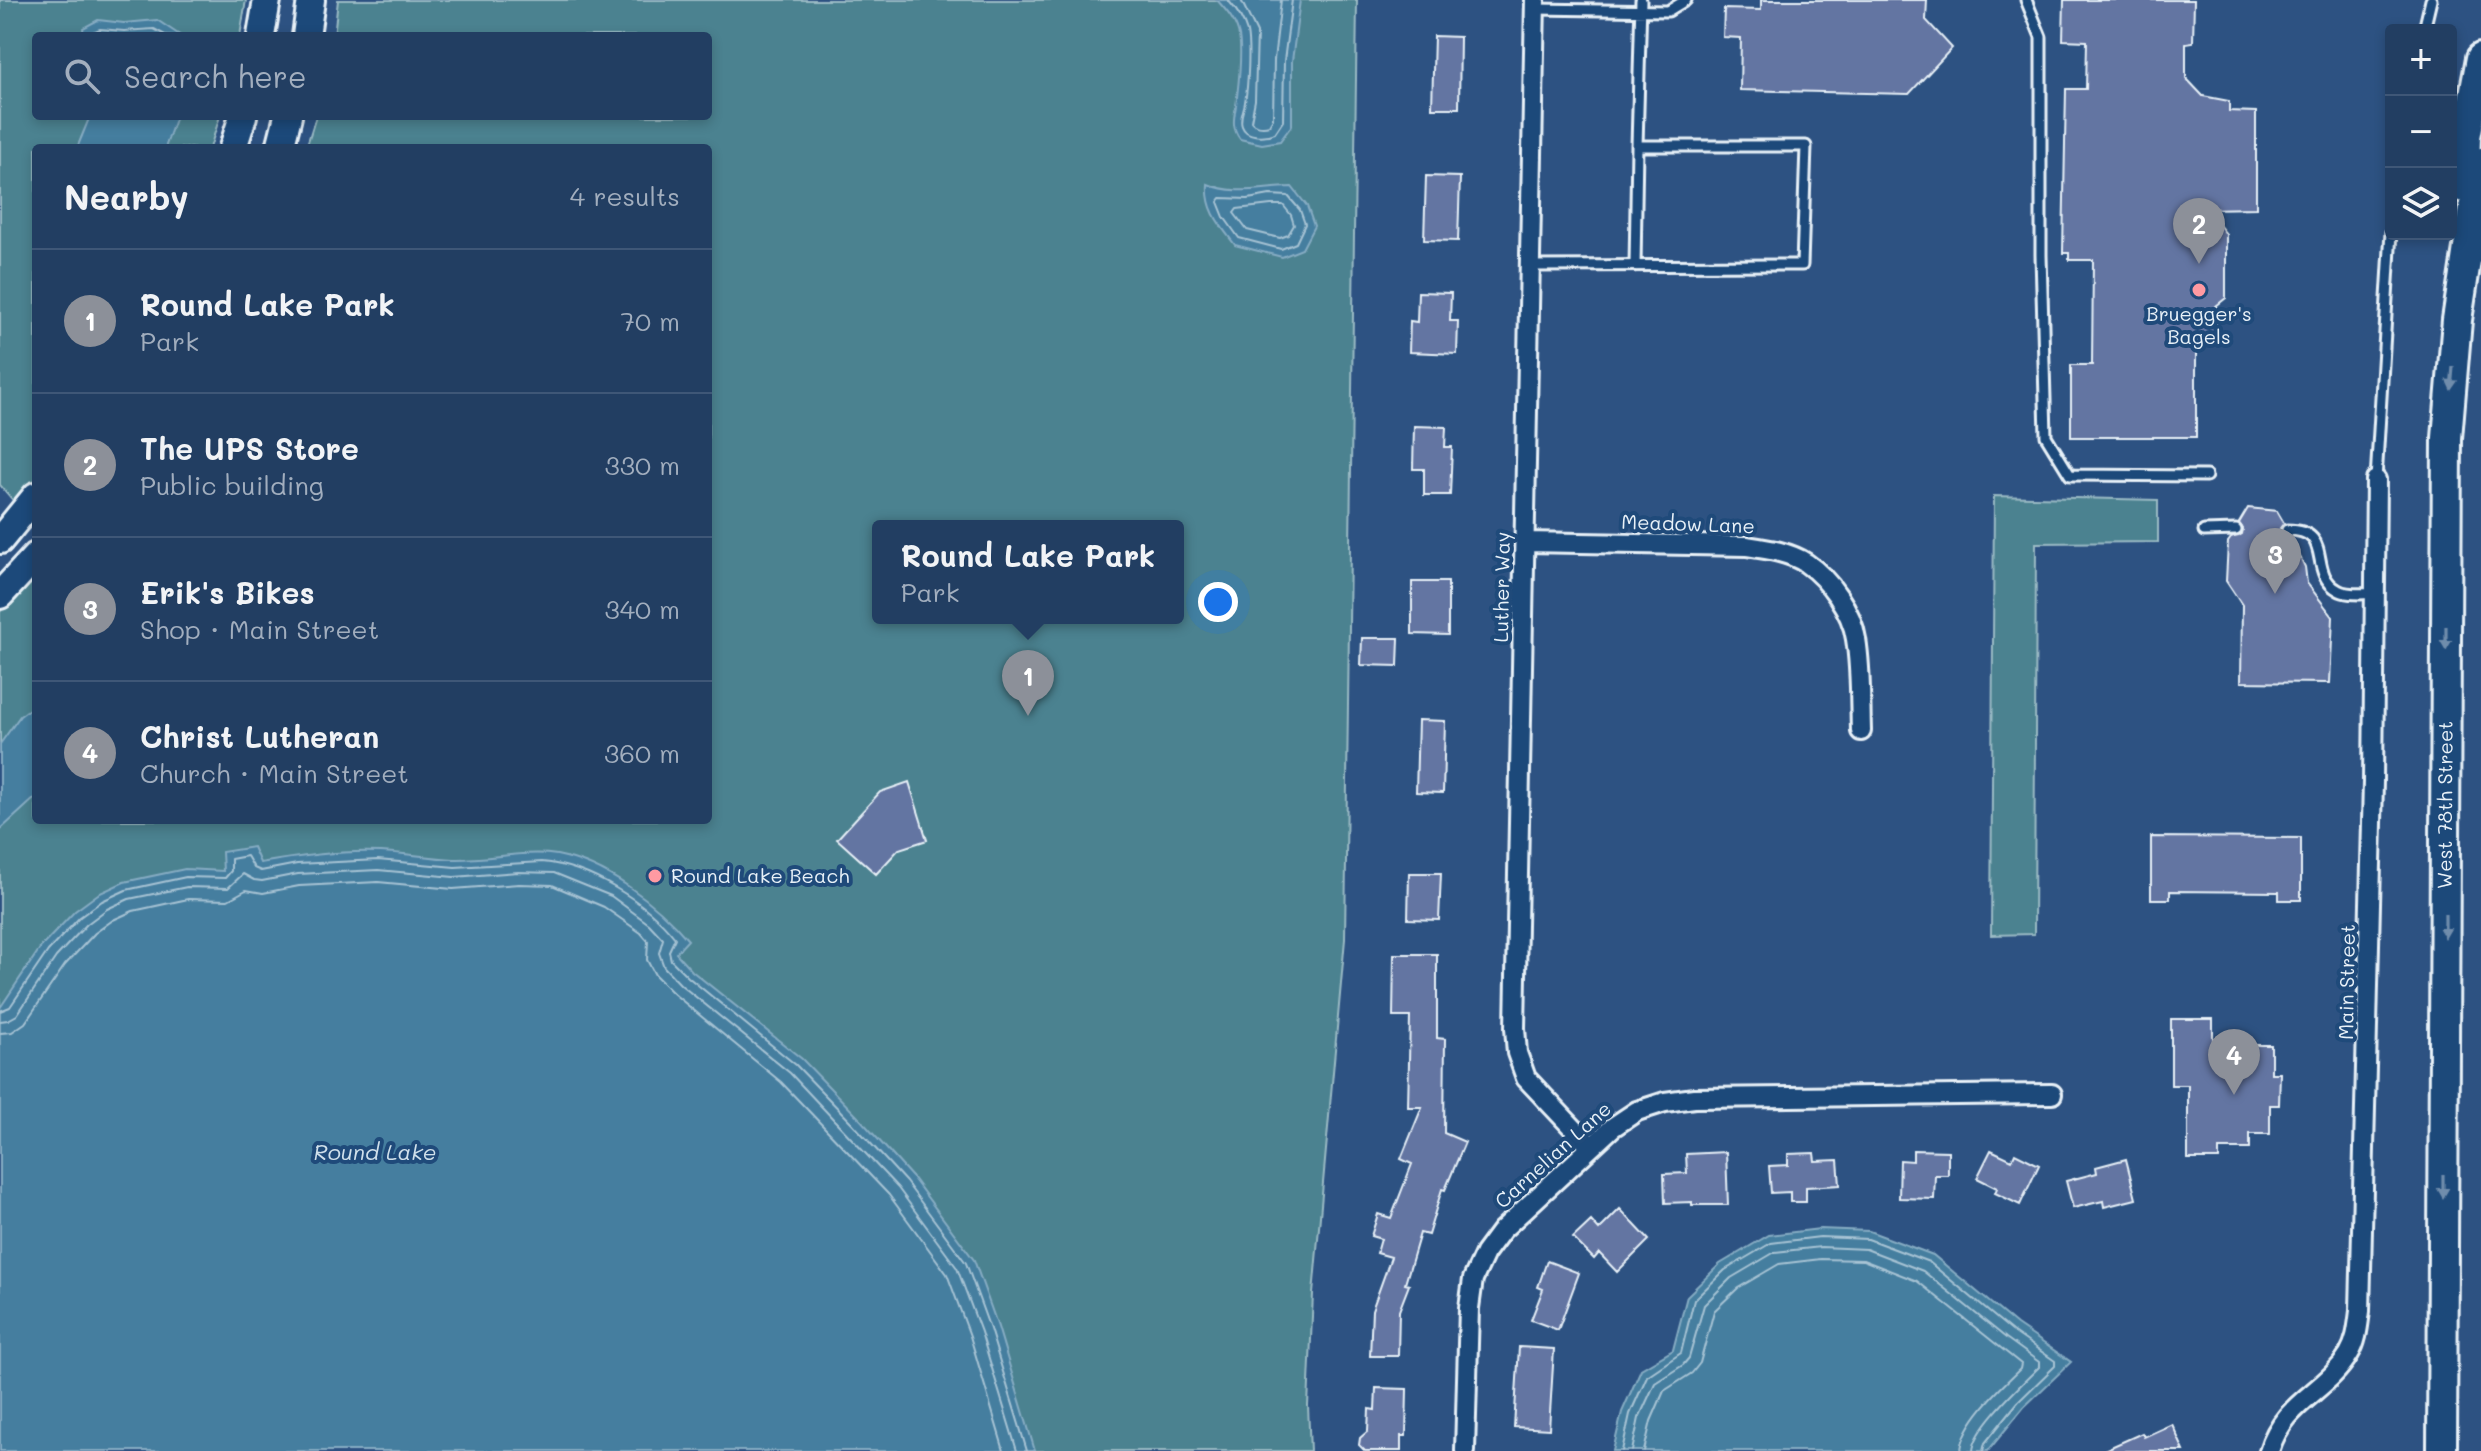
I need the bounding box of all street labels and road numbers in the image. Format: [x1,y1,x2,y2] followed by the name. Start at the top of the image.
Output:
[1621,508,1755,538] street label: Meadow Lane
[1487,531,1515,643] street label: Luther Way
[2431,721,2458,889] street label: West 78th Street
[2332,924,2360,1040] street label: Main Street
[1489,1095,1616,1213] street label: Carnelian Lane

